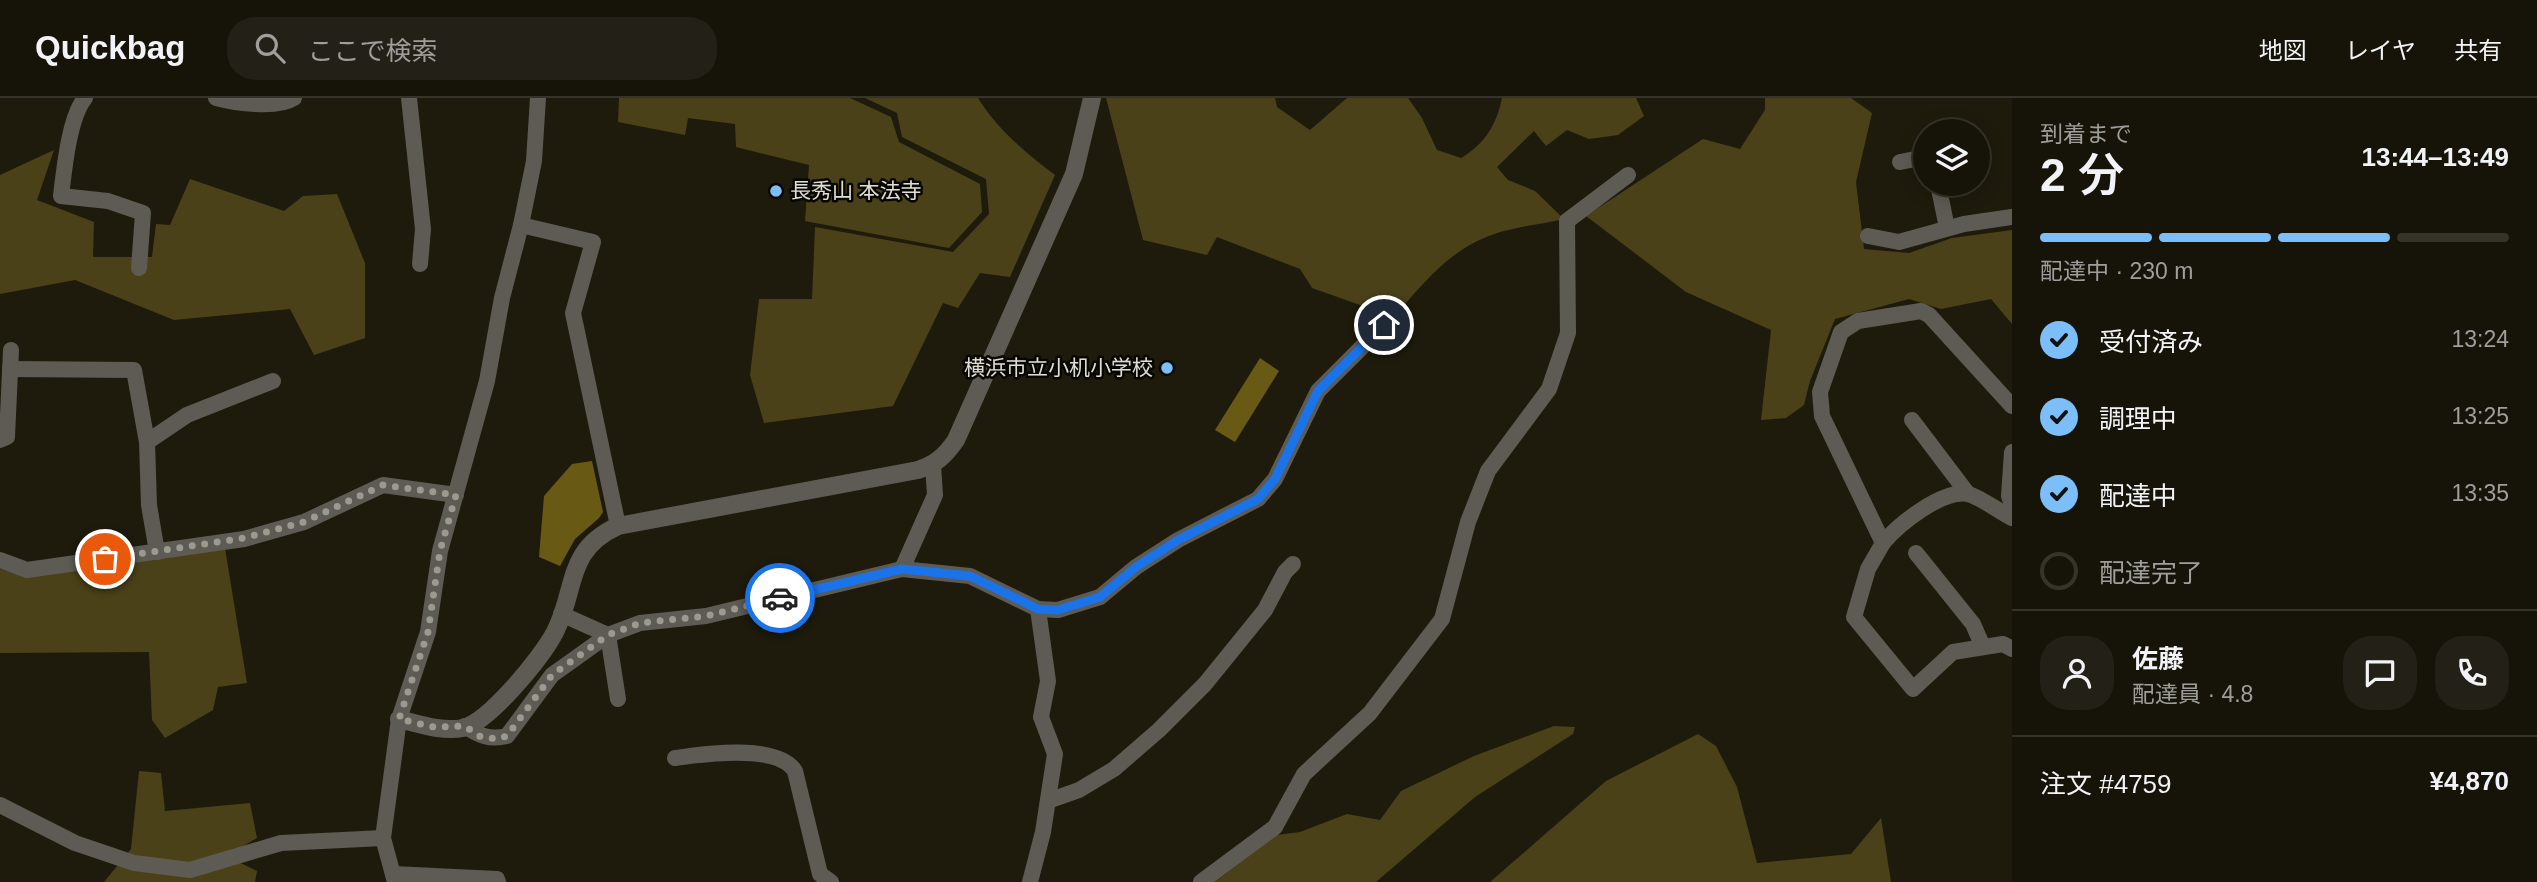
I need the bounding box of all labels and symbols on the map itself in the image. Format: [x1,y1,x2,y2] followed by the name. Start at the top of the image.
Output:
[790,179,922,202] place label: 長秀山 本法寺
[768,183,784,199] marker: 長秀山 本法寺
[1354,295,1414,355] pin
[964,356,1153,379] place label: 横浜市立小机小学校
[1159,360,1175,376] marker: 横浜市立小机小学校
[75,529,135,589] pin
[745,563,815,633] courier

